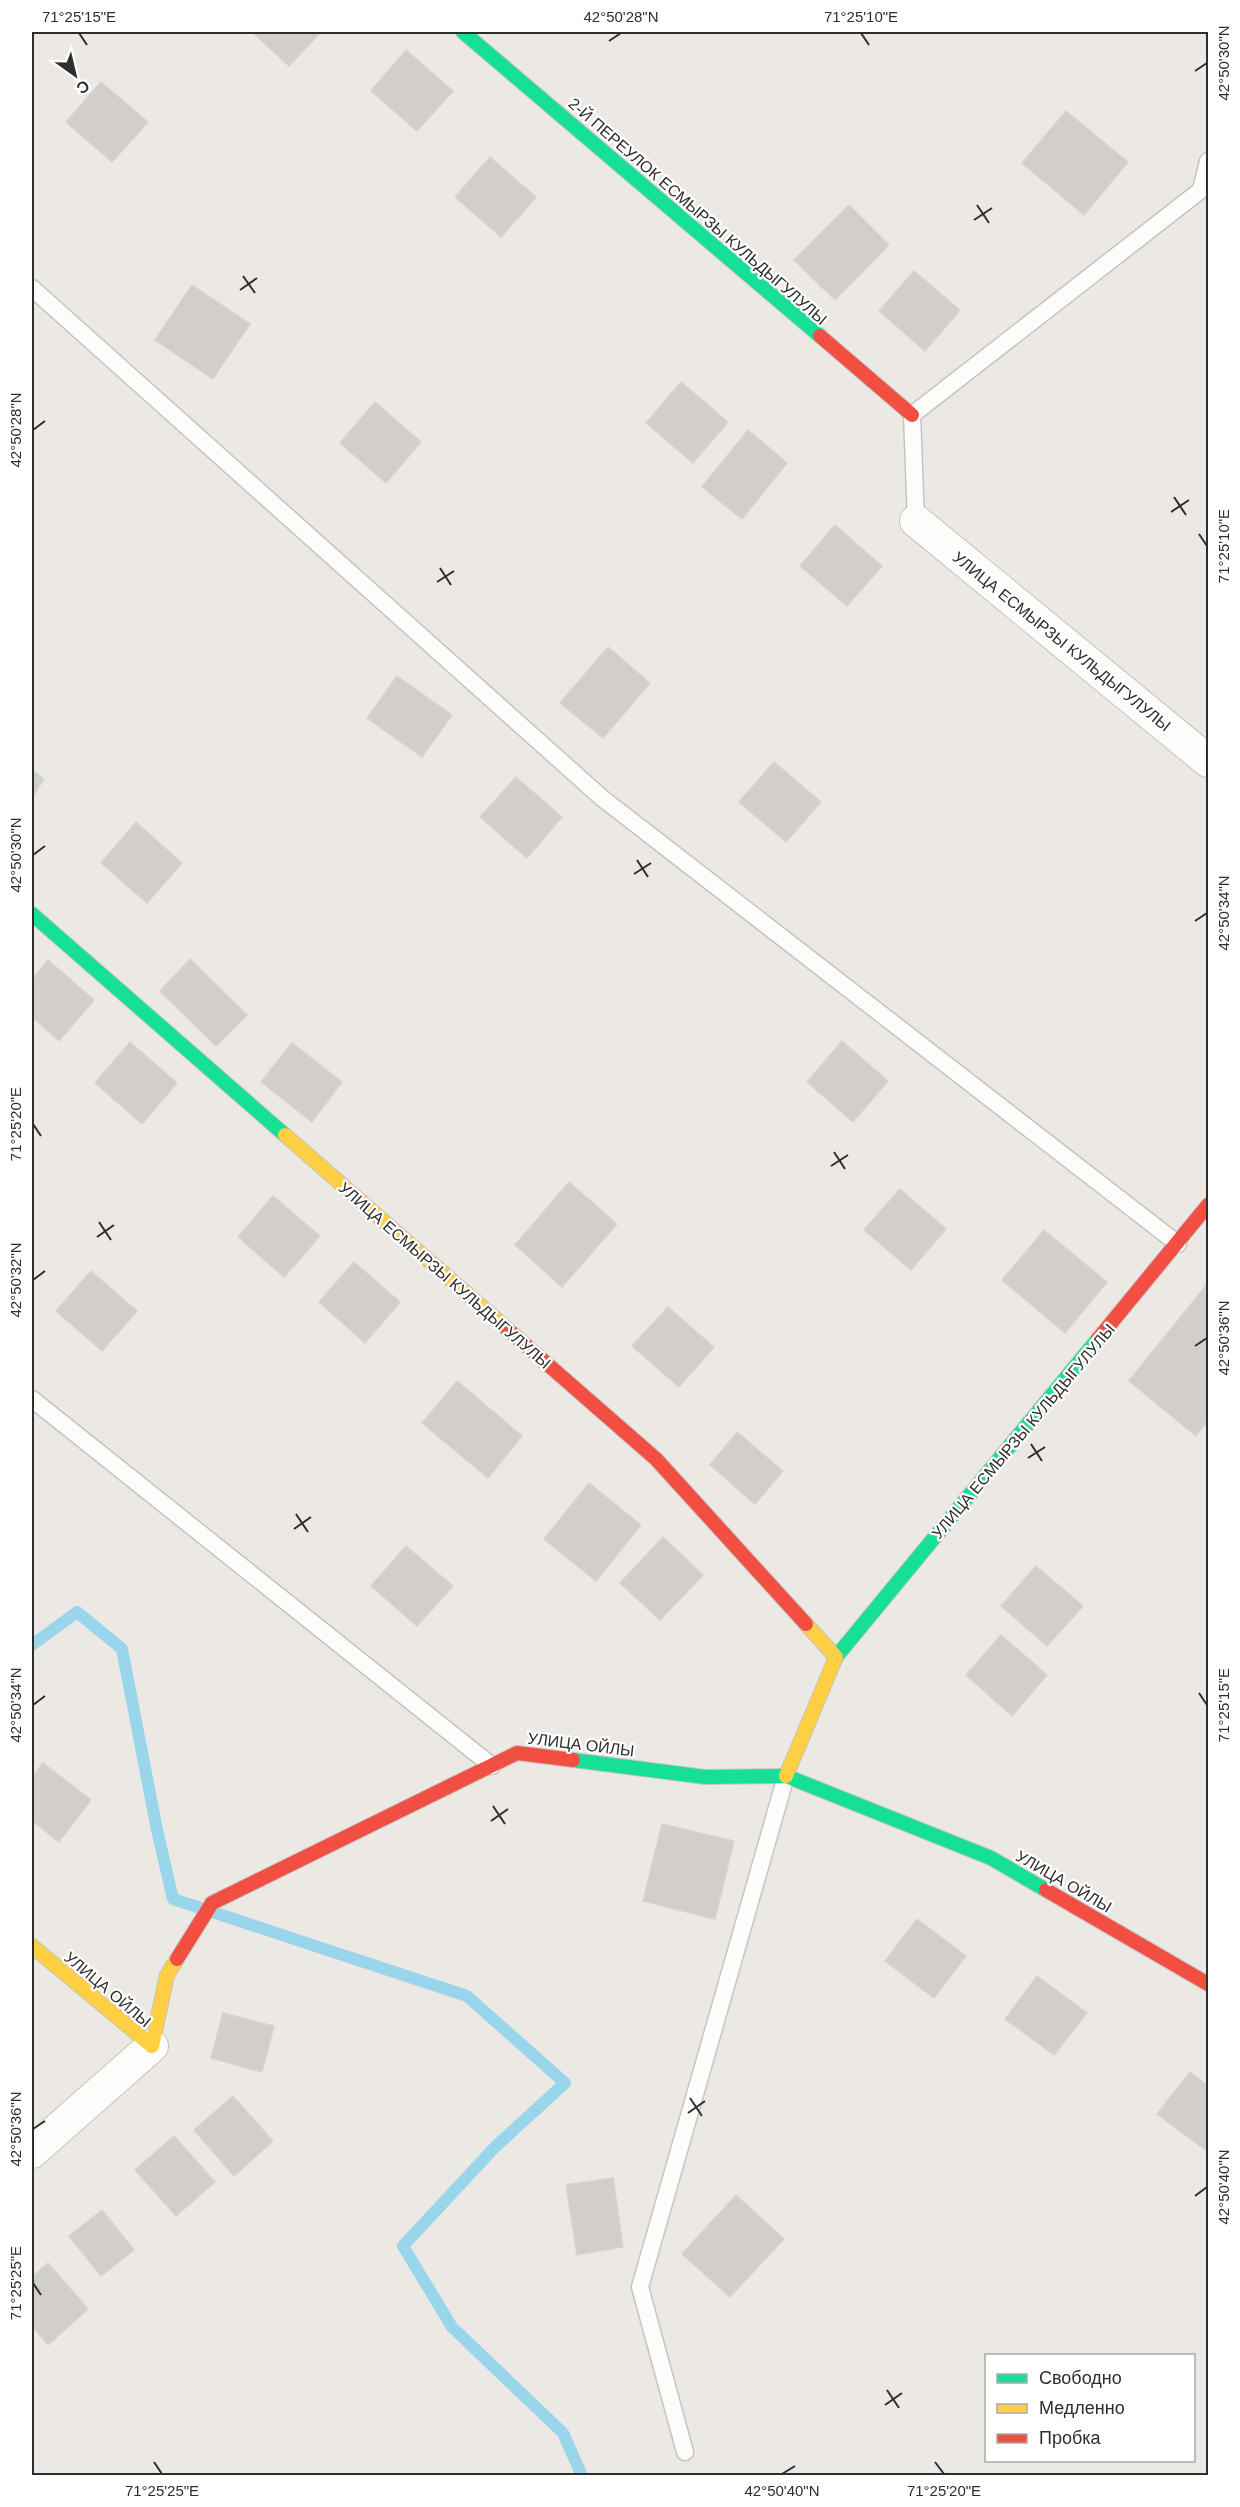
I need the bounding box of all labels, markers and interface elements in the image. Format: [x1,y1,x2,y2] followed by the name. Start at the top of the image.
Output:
[42,8,116,25] text: 71°25'15"E
[583,8,659,25] text: 42°50'28"N
[824,8,898,25] text: 71°25'10"E
[1215,25,1232,101] text: 42°50'30"N
[45,45,105,105] north arrow
[73,77,93,98] text: С
[565,94,831,328] street label: 2-Й ПЕРЕУЛОК ЕСМЫРЗЫ КУЛЬДЫГУЛУЛЫ
[7,392,24,468] text: 42°50'28"N
[1215,509,1232,583] text: 71°25'10"E
[950,548,1174,734] street label: УЛИЦА ЕСМЫРЗЫ КУЛЬДЫГУЛУЛЫ
[7,817,24,893] text: 42°50'30"N
[1215,875,1232,951] text: 42°50'34"N
[7,1087,24,1161] text: 71°25'20"E
[335,1179,554,1372] street label: УЛИЦА ЕСМЫРЗЫ КУЛЬДЫГУЛУЛЫ
[7,1242,24,1318] text: 42°50'32"N
[1215,1300,1232,1376] text: 42°50'36"N
[929,1321,1118,1542] street label: УЛИЦА ЕСМЫРЗЫ КУЛЬДЫГУЛУЛЫ
[7,1667,24,1743] text: 42°50'34"N
[1215,1668,1232,1742] text: 71°25'15"E
[527,1729,635,1759] street label: УЛИЦА ОЙЛЫ
[1013,1846,1115,1916] street label: УЛИЦА ОЙЛЫ
[61,1948,155,2030] street label: УЛИЦА ОЙЛЫ
[7,2091,24,2167] text: 42°50'36"N
[1215,2149,1232,2225] text: 42°50'40"N
[7,2246,24,2320] text: 71°25'25"E
[985,2354,1195,2462] legend
[1039,2368,1122,2388] text: Свободно
[1039,2398,1125,2418] text: Медленно
[1039,2428,1102,2448] text: Пробка
[125,2482,199,2499] text: 71°25'25"E
[744,2482,820,2499] text: 42°50'40"N
[907,2482,981,2499] text: 71°25'20"E

